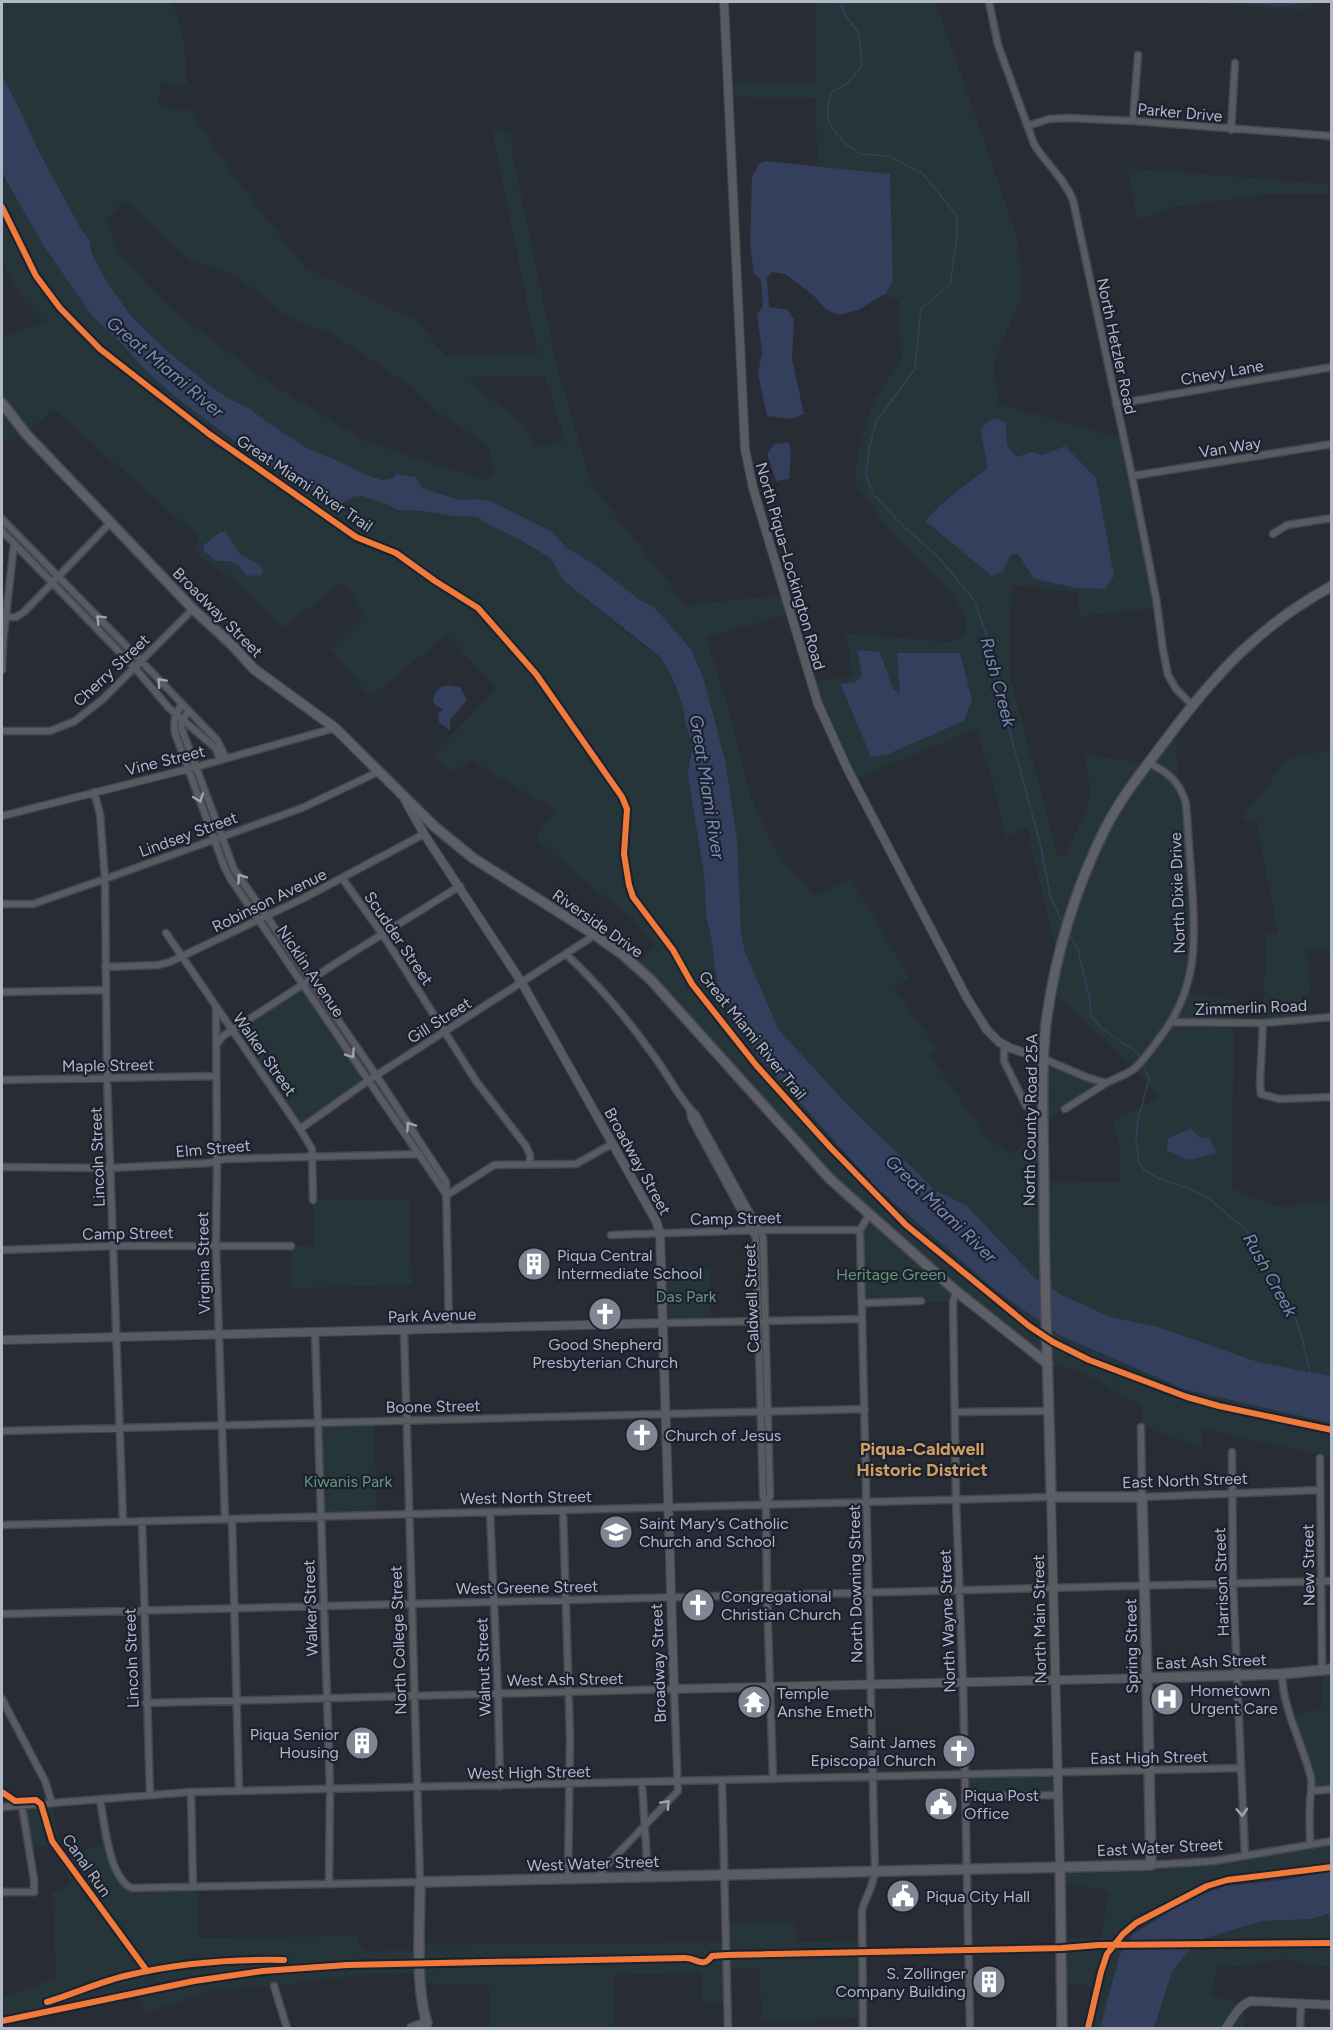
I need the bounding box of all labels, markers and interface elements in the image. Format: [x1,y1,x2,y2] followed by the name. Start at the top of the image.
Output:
[1137,99,1224,126] street label: Parker Drive
[1093,276,1140,416] street label: North Hetzler Road
[102,312,229,423] water label: Great Miami River
[1179,356,1265,389] street label: Chevy Lane
[233,431,376,536] street label: Great Miami River Trail
[1198,433,1263,462] street label: Van Way
[752,460,829,672] street label: North Piqua–Lockington Road
[169,563,267,661] street label: Broadway Street
[96,616,107,626] one-way arrow
[69,630,153,710] street label: Cherry Street
[975,635,1021,730] water label: Rush Creek
[158,679,169,690] one-way arrow
[685,713,729,862] water label: Great Miami River
[123,741,207,780] street label: Vine Street
[192,792,204,803] one-way arrow
[136,808,240,861] street label: Lindsey Street
[1166,832,1189,954] street label: North Dixie Drive
[209,864,330,936] street label: Robinson Avenue
[237,874,248,885] one-way arrow
[549,885,647,962] street label: Riverside Drive
[360,888,437,989] street label: Scudder Street
[273,922,348,1021] street label: Nicklin Avenue
[695,967,810,1103] street label: Great Miami River Trail
[404,993,475,1047] street label: Gill Street
[1195,996,1307,1019] street label: Zimmerlin Road
[229,1009,300,1099] street label: Walker Street
[1019,1033,1042,1207] street label: North County Road 25A
[344,1048,355,1059] one-way arrow
[62,1055,154,1076] street label: Maple Street
[600,1104,675,1218] street label: Broadway Street
[86,1107,109,1207] street label: Lincoln Street
[406,1122,417,1133] one-way arrow
[175,1136,251,1161] street label: Elm Street
[881,1150,1002,1268] water label: Great Miami River
[690,1208,782,1229] street label: Camp Street
[193,1211,214,1315] street label: Virginia Street
[82,1223,174,1244] street label: Camp Street
[1238,1230,1302,1322] water label: Rush Creek
[740,1243,763,1353] street label: Caldwell Street
[516,1246,552,1282] building icon: Piqua Central Intermediate School
[557,1246,702,1283] place label: Piqua Central Intermediate School
[836,1265,946,1284] park label: Heritage Green
[655,1287,717,1306] park label: Das Park
[587,1296,623,1332] church icon: Good Shepherd Presbyterian Church
[387,1304,477,1327] street label: Park Avenue
[532,1335,678,1372] place label: Good Shepherd Presbyterian Church
[385,1396,481,1417] street label: Boone Street
[624,1417,660,1453] church icon: Church of Jesus
[665,1426,781,1445] place label: Church of Jesus
[856,1438,988,1481] district label: Piqua-Caldwell Historic District
[1122,1469,1248,1492] street label: East North Street
[304,1472,392,1491] park label: Kiwanis Park
[460,1487,592,1508] street label: West North Street
[845,1505,866,1663] street label: North Downing Street
[598,1514,634,1550] school or university icon: Saint Mary’s Catholic Church and School
[639,1514,789,1551] place label: Saint Mary’s Catholic Church and School
[1298,1524,1319,1606] street label: New Street
[1210,1527,1233,1637] street label: Harrison Street
[935,1549,959,1693] street label: North Wayne Street
[1029,1554,1050,1684] street label: North Main Street
[299,1559,322,1657] street label: Walker Street
[386,1565,411,1715] street label: North College Street
[456,1577,598,1598] street label: West Greene Street
[680,1587,716,1623] church icon: Congregational Christian Church
[721,1587,841,1624] place label: Congregational Christian Church
[1121,1598,1142,1694] street label: Spring Street
[647,1603,670,1723] street label: Broadway Street
[120,1608,143,1708] street label: Lincoln Street
[472,1617,495,1717] street label: Walnut Street
[1155,1650,1267,1673] street label: East Ash Street
[506,1669,624,1690] street label: West Ash Street
[1149,1681,1185,1717] hospital icon: Hometown Urgent Care
[1190,1681,1278,1718] place label: Hometown Urgent Care
[736,1684,772,1720] temple icon: Temple Anshe Emeth
[777,1684,873,1721] place label: Temple Anshe Emeth
[250,1725,340,1762] place label: Piqua Senior Housing
[344,1725,380,1761] building icon: Piqua Senior Housing
[810,1733,936,1770] place label: Saint James Episcopal Church
[941,1733,977,1769] church icon: Saint James Episcopal Church
[1090,1747,1208,1768] street label: East High Street
[467,1762,591,1783] street label: West High Street
[923,1786,959,1822] public building icon: Piqua Post Office
[964,1786,1039,1823] place label: Piqua Post Office
[659,1800,670,1811] one-way arrow
[1236,1808,1249,1817] one-way arrow
[58,1830,115,1900] street label: Canal Run
[1096,1835,1224,1860] street label: East Water Street
[526,1852,660,1875] street label: West Water Street
[885,1878,921,1914] public building icon: Piqua City Hall
[926,1887,1030,1906] place label: Piqua City Hall
[835,1964,967,2001] place label: S. Zollinger Company Building
[971,1964,1007,2000] building icon: S. Zollinger Company Building

